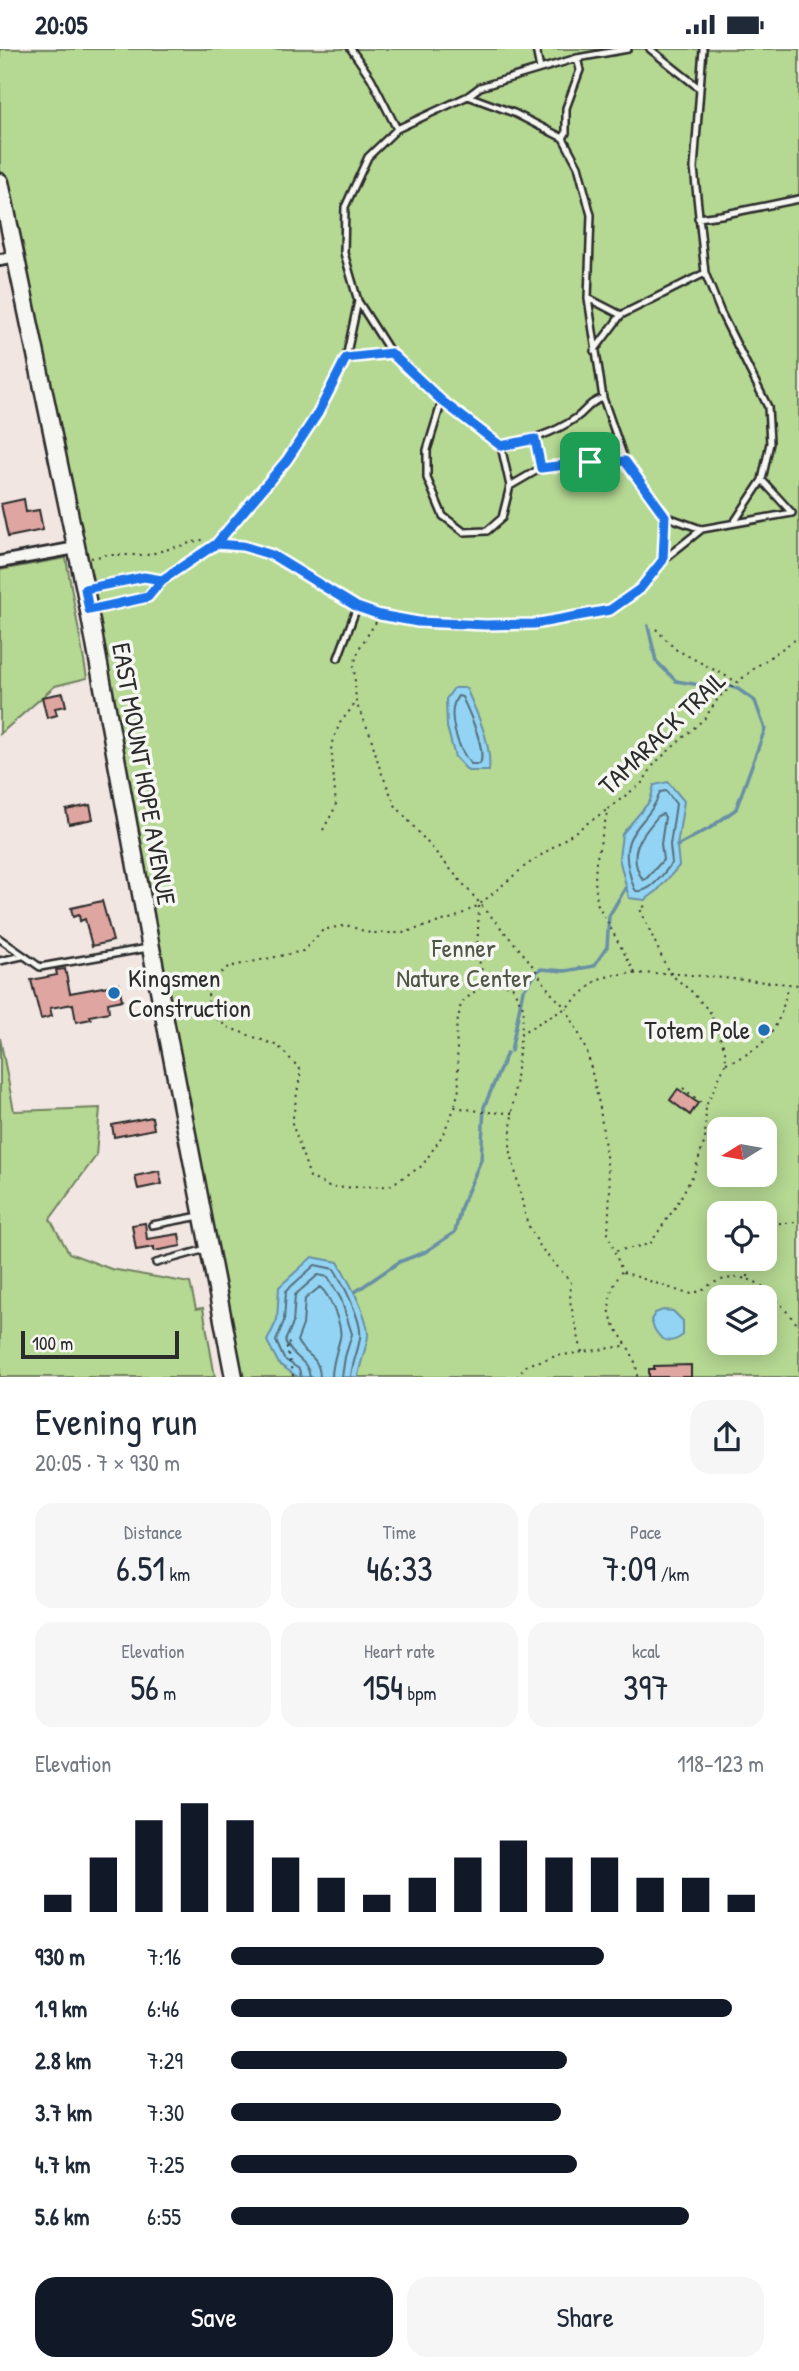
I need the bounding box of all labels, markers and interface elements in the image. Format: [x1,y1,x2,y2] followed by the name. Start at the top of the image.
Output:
[35,7,88,42] text: 20:05
[560,432,620,492] pin
[571,443,609,481] icon: arrive
[104,640,185,908] street label: EAST MOUNT HOPE AVENUE
[591,663,733,802] street label: TAMARACK TRAIL
[396,930,532,995] park label: Fenner Nature Center
[128,960,251,1025] place label: Kingsmen Construction
[106,985,122,1001] marker: Kingsmen Construction
[644,1012,750,1047] place label: Totem Pole
[756,1022,772,1038] marker: Totem Pole
[707,1117,777,1187] north arrow
[707,1117,777,1355] map controls
[707,1201,777,1271] button: locate
[707,1285,777,1355] button: layers
[21,1328,178,1360] scale bar
[32,1330,73,1356] text: 100 m
[35,1395,198,1447] text: Evening run
[690,1400,764,1474] button: share
[35,1447,180,1478] text: 20:05 · 7 × 930 m
[124,1519,182,1545] text: Distance
[383,1519,416,1545] text: Time
[630,1519,662,1545] text: Pace
[116,1545,165,1592] text: 6.51
[366,1545,433,1592] text: 46:33
[602,1545,656,1592] text: 7:09
[165,1561,190,1587] text: km
[656,1561,689,1587] text: /km
[122,1638,185,1664] text: Elevation
[364,1638,435,1664] text: Heart rate
[632,1638,660,1664] text: kcal
[130,1664,159,1711] text: 56
[363,1664,403,1711] text: 154
[623,1664,669,1711] text: 397
[159,1680,176,1706] text: m
[403,1680,436,1706] text: bpm
[35,1748,111,1779] text: Elevation
[677,1748,764,1779] text: 118–123 m
[35,1941,85,1972] text: 930 m
[147,1941,181,1972] text: 7:16
[35,1993,87,2024] text: 1.9 km
[147,1993,179,2024] text: 6:46
[35,2045,91,2076] text: 2.8 km
[147,2045,183,2076] text: 7:29
[35,2097,92,2128] text: 3.7 km
[147,2097,184,2128] text: 7:30
[35,2149,90,2180] text: 4.7 km
[147,2149,184,2180] text: 7:25
[35,2201,89,2232] text: 5.6 km
[147,2201,181,2232] text: 6:55
[35,2277,393,2357] button: Save
[407,2277,764,2357] button: Share

